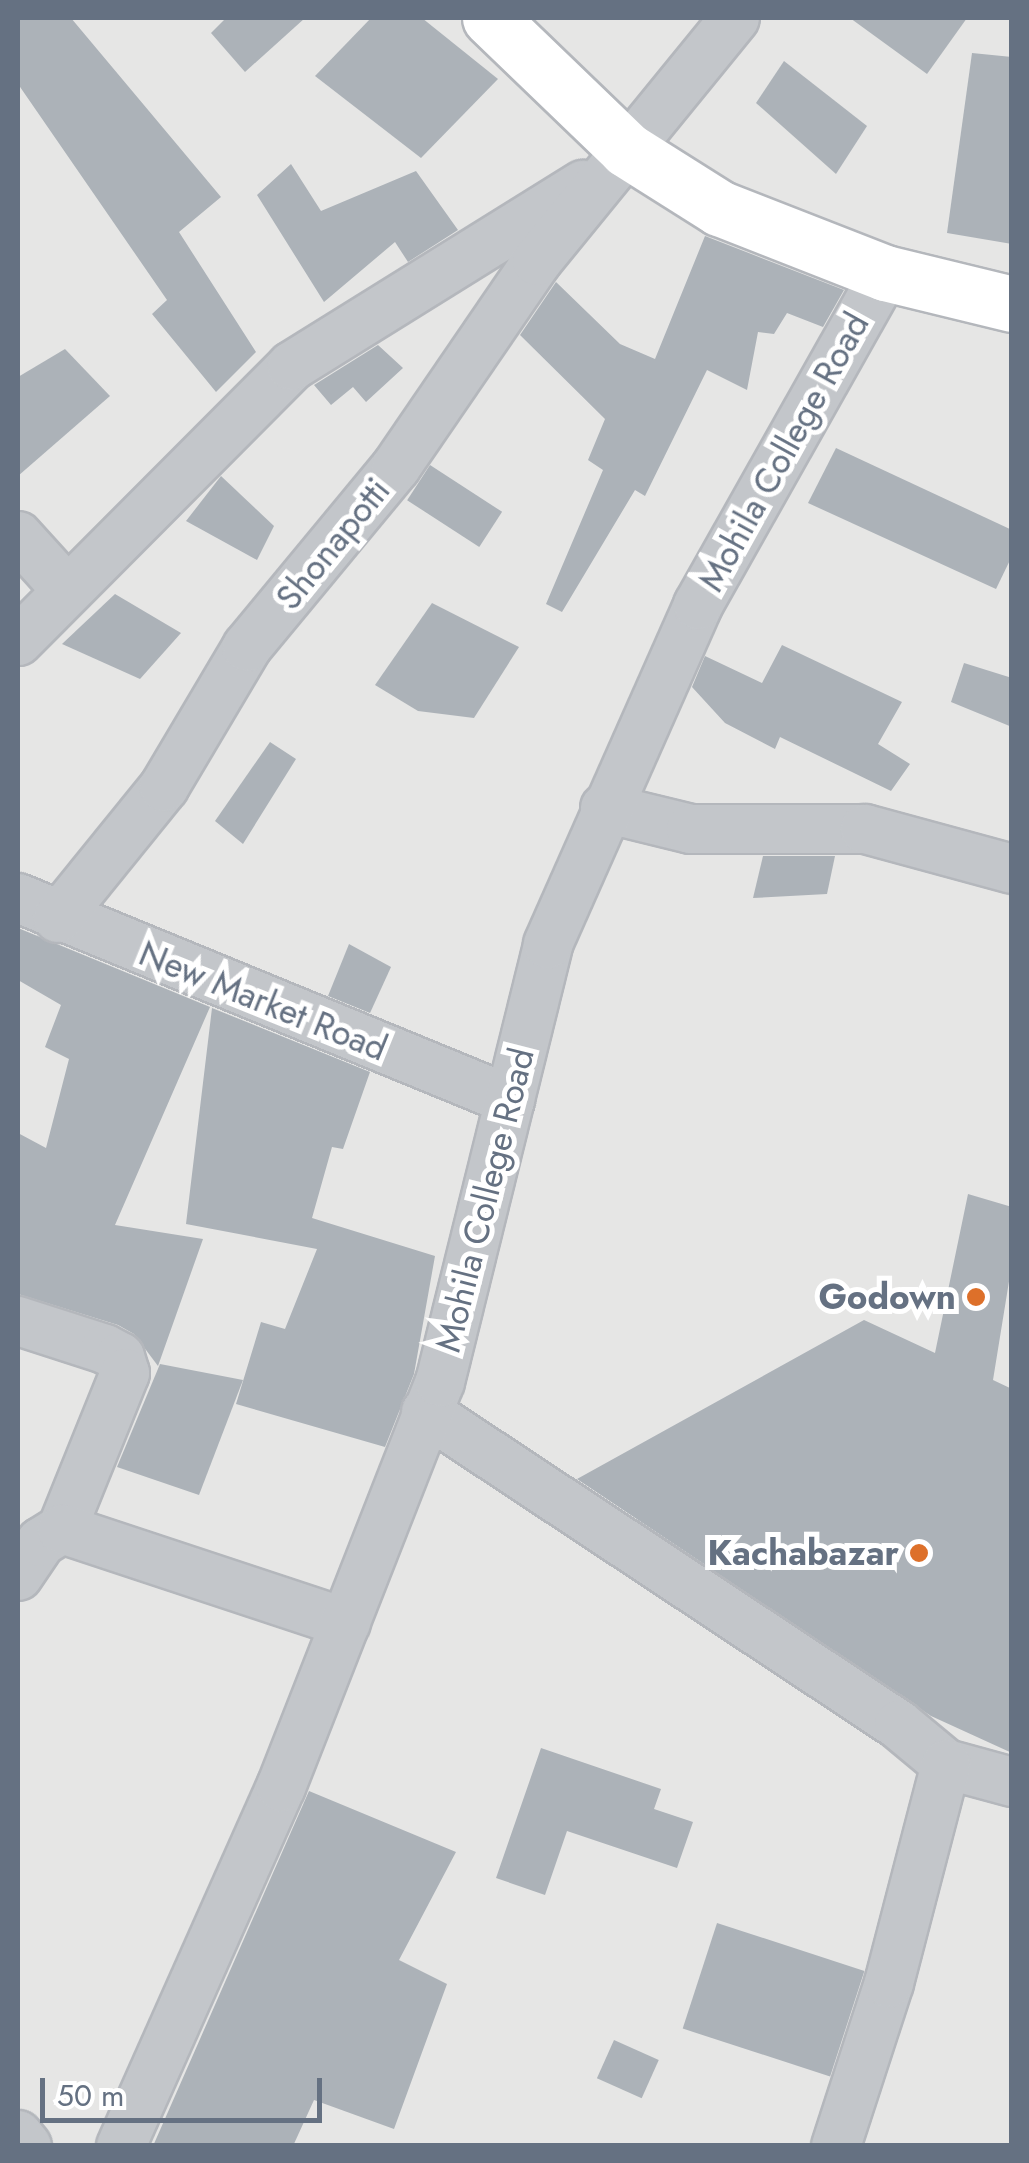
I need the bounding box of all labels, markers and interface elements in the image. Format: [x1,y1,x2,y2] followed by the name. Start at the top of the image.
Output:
[690,306,878,598] street label: Mohila College Road
[267,470,399,618] street label: Shonapotti
[133,932,393,1070] street label: New Market Road
[427,1044,543,1356] street label: Mohila College Road
[818,1276,956,1318] place label: Godown
[965,1286,987,1308] marker: Godown
[708,1532,899,1574] place label: Kachabazar
[908,1542,930,1564] marker: Kachabazar
[45,2058,328,2120] scale bar
[57,2074,124,2117] text: 50 m

